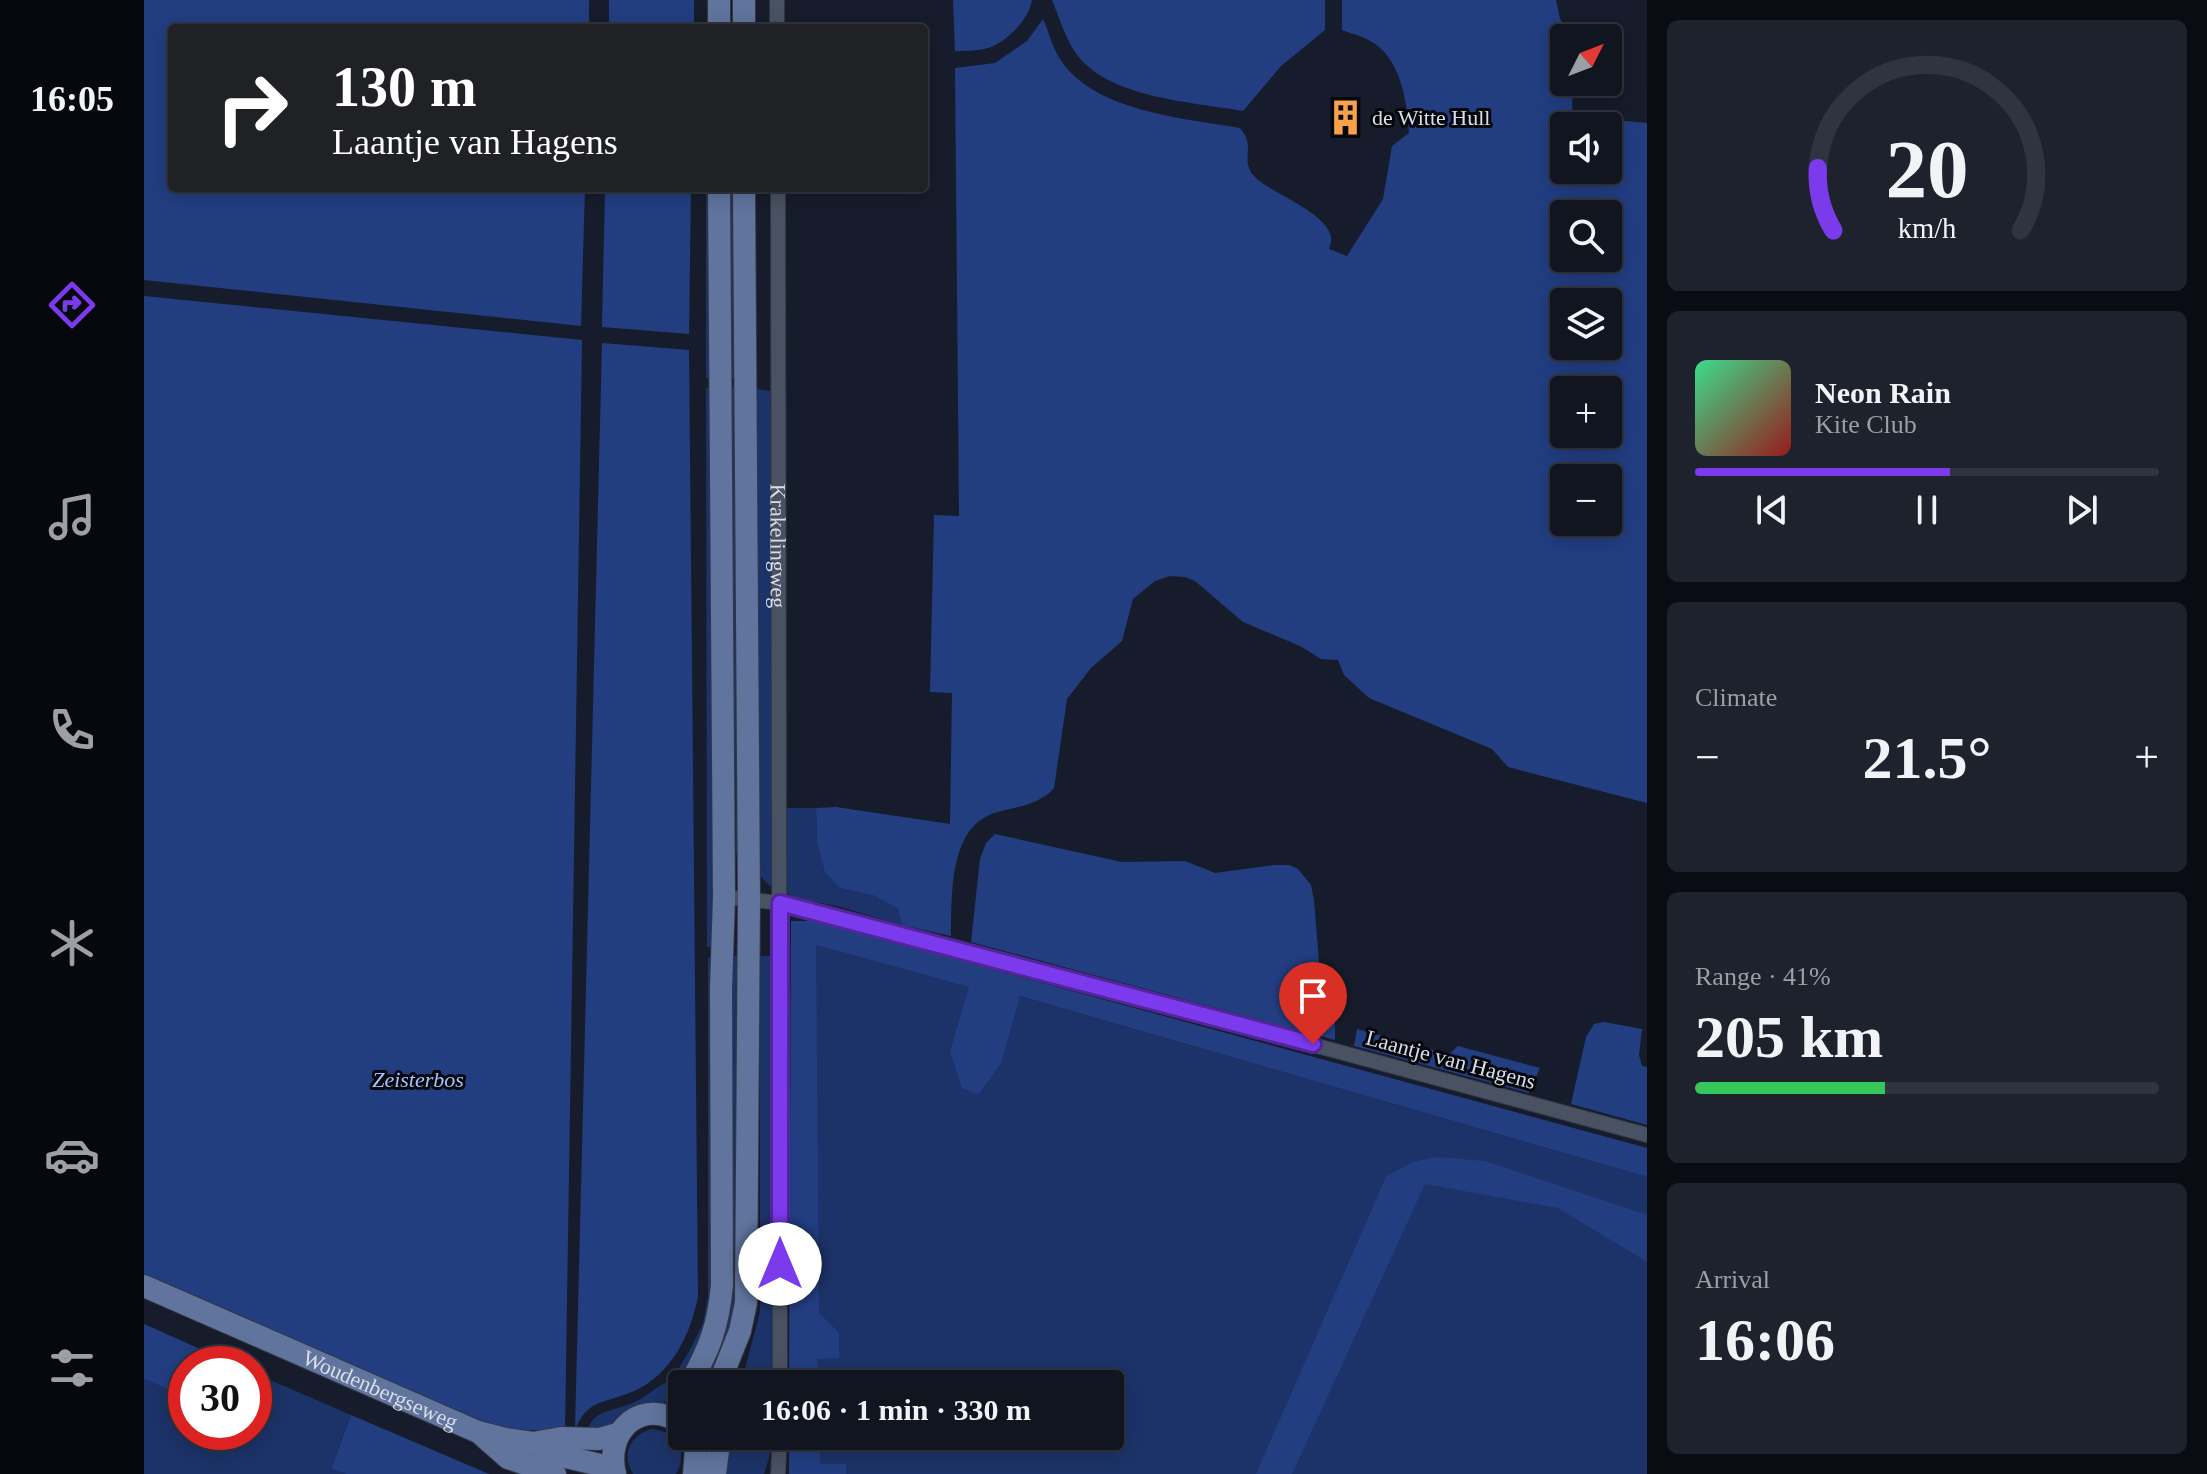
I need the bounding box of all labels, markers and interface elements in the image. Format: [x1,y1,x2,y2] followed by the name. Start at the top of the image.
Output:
[1550,24,1622,96] north arrow
[1550,24,1622,536] map controls
[200,56,304,160] icon: right
[332,56,477,118] text: 130 m
[30,79,114,119] text: 16:05
[1327,98,1365,136] building icon: de Witte Hull
[1372,105,1490,130] place label: de Witte Hull
[1550,112,1622,184] button: sound
[332,122,618,162] text: Laantje van Hagens
[1885,123,1969,215] text: 20
[1550,200,1622,272] button: search
[1898,214,1956,245] text: km/h
[44,277,100,333] icon: directions
[1550,288,1622,360] button: layers
[1550,376,1622,448] button: +
[1815,376,1951,409] text: Neon Rain
[1815,410,1917,439] text: Kite Club
[1550,464,1622,536] button: −
[765,484,791,608] street label: Krakelingweg
[1750,488,1794,532] icon: previous
[1905,488,1949,532] icon: pause
[2060,488,2104,532] icon: next
[44,489,100,545] icon: music
[1695,683,1777,712] text: Climate
[44,702,100,758] icon: phone
[1863,725,1992,791] text: 21.5°
[1695,733,1720,782] text: −
[2134,733,2159,782] text: +
[44,915,100,971] icon: climate
[1279,962,1347,1044] pin
[1695,962,1831,991] text: Range · 41%
[1291,974,1335,1018] icon: arrive
[1695,1004,1883,1070] text: 205 km
[1363,1025,1538,1094] street label: Laantje van Hagens
[372,1067,464,1092] park label: Zeisterbos
[44,1127,100,1183] icon: car
[738,1222,822,1306] position arrow
[1695,1265,1770,1294] text: Arrival
[1695,1307,1835,1373] text: 16:06
[44,1340,100,1396] icon: filters
[299,1345,461,1435] street label: Woudenbergseweg
[168,1346,272,1450] speed limit sign: 30
[761,1393,1031,1426] text: 16:06 · 1 min · 330 m

